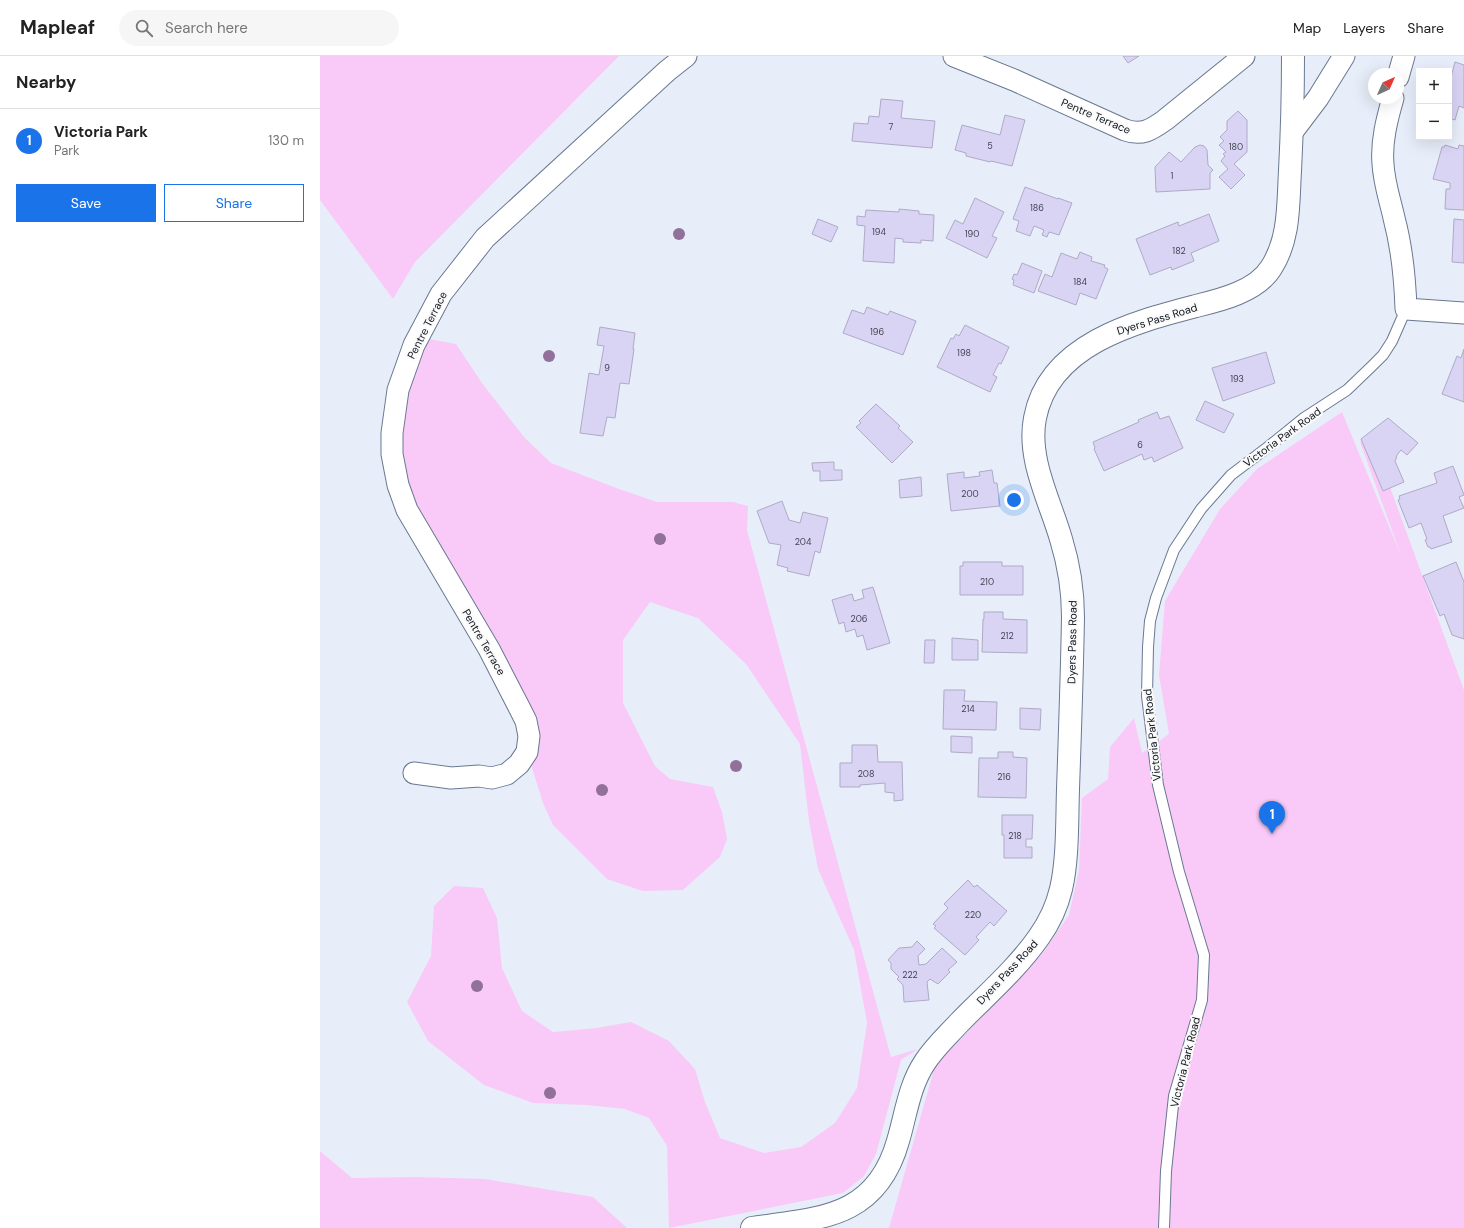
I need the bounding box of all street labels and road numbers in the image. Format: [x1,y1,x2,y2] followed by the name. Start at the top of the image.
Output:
[1059,95,1133,137] street label: Pentre Terrace
[404,289,450,361] street label: Pentre Terrace
[1115,300,1199,338] street label: Dyers Pass Road
[1240,404,1324,470] street label: Victoria Park Road
[1064,600,1080,684] street label: Dyers Pass Road
[459,606,509,678] street label: Pentre Terrace
[1140,688,1164,782] street label: Victoria Park Road
[973,937,1041,1007] street label: Dyers Pass Road
[1167,1015,1203,1109] street label: Victoria Park Road

